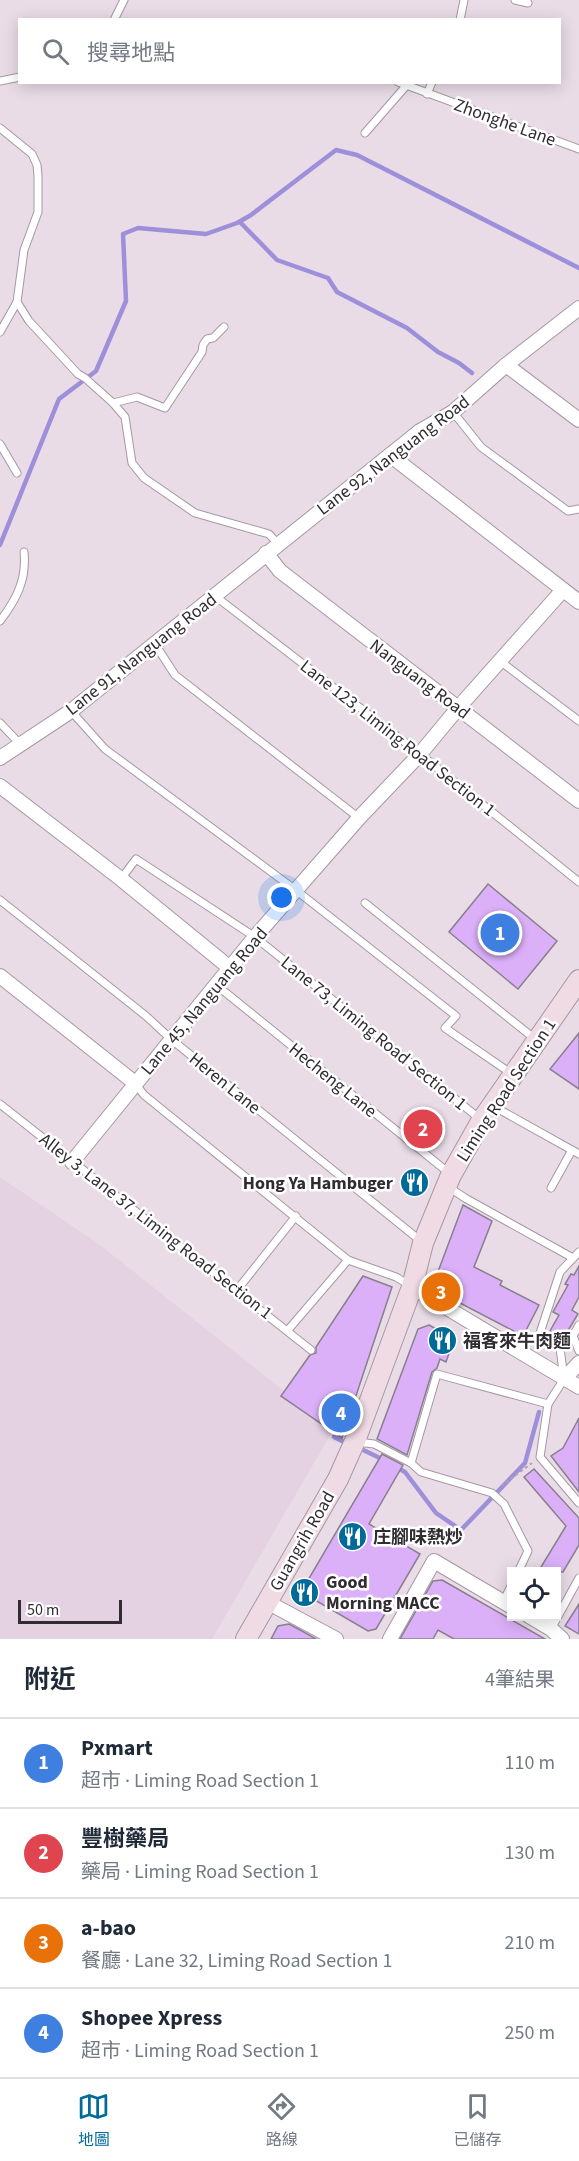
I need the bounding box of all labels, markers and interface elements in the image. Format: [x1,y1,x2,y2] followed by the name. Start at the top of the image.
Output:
[18,18,561,84] search box
[39,35,72,68] icon: search
[87,37,175,69] text: 搜尋地點
[450,92,559,153] street label: Zhonghe Lane
[312,389,475,521] street label: Lane 92, Nanguang Road
[60,587,222,721] street label: Lane 91, Nanguang Road
[364,633,475,725] street label: Nanguang Road
[295,654,501,823] street label: Lane 123, Liming Road Section 1
[267,883,296,912] your location
[480,910,520,956] pin: 1
[135,922,274,1081] street label: Lane 45, Nanguang Road
[275,950,472,1116] street label: Lane 73, Liming Road Section 1
[451,1014,562,1167] street label: Liming Road Section 1
[283,1037,382,1124] street label: Hecheng Lane
[184,1047,266,1120] street label: Heren Lane
[404,1106,442,1152] pin: 2
[34,1127,278,1325] street label: Alley 3, Lane 37, Liming Road Section 1
[398,1167,430,1199] restaurant icon: Hong Ya Hambuger
[243,1171,394,1196] place label: Hong Ya Hambuger
[422,1270,460,1314] pin: 3
[426,1325,458,1357] restaurant icon: 福客來牛肉麵
[463,1329,571,1354] place label: 福客來牛肉麵
[322,1390,360,1436] pin: 4
[264,1487,341,1596] street label: Guangrih Road
[336,1521,368,1553] restaurant icon: 庄腳味熱炒
[373,1525,463,1550] place label: 庄腳味熱炒
[507,1567,561,1621] map controls
[507,1567,561,1621] button: locate
[326,1570,440,1616] place label: Good Morning MACC
[289,1576,321,1608] restaurant icon: Good Morning MACC
[18,1597,122,1624] scale bar
[27,1599,59,1621] text: 50 m
[24,1661,76,1698] text: 附近
[485,1666,555,1694] text: 4筆結果
[81,1732,153,1764] text: Pxmart
[38,1749,49,1777] text: 1
[505,1749,555,1777] text: 110 m
[81,1767,319,1795] text: 超市 · Liming Road Section 1
[81,1823,169,1855] text: 豐樹藥局
[38,1839,49,1867] text: 2
[505,1839,555,1867] text: 130 m
[81,1858,319,1886] text: 藥局 · Liming Road Section 1
[81,1912,136,1944] text: a-bao
[38,1929,49,1957] text: 3
[505,1929,555,1957] text: 210 m
[81,1947,393,1975] text: 餐廳 · Lane 32, Liming Road Section 1
[81,2002,222,2034] text: Shopee Xpress
[38,2019,49,2047] text: 4
[505,2019,555,2047] text: 250 m
[81,2037,319,2065] text: 超市 · Liming Road Section 1
[77,2090,110,2151] tab: 地圖
[265,2090,298,2151] tab: 路線
[453,2090,501,2151] tab: 已儲存

